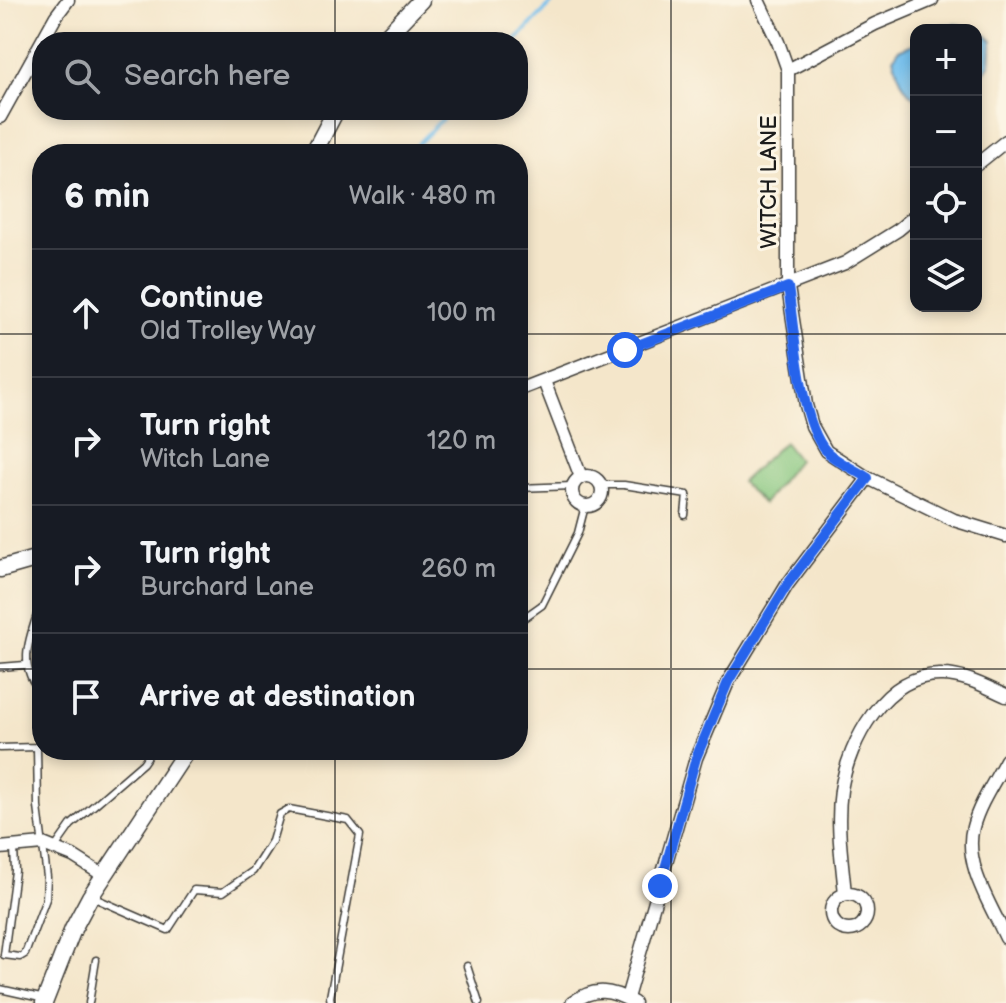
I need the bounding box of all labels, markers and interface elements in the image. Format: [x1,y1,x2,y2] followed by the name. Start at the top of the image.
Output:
[910,24,982,312] map controls
[910,24,982,96] button: +
[32,32,528,120] search box
[60,54,104,98] icon: search
[124,58,290,94] text: Search here
[910,96,982,168] button: −
[756,115,783,249] street label: WITCH LANE
[910,168,982,240] button: locate
[64,176,150,217] text: 6 min
[349,181,496,212] text: Walk · 480 m
[910,240,982,312] button: layers
[140,280,263,316] text: Continue
[64,291,108,335] icon: ahead
[427,298,496,329] text: 100 m
[140,316,316,347] text: Old Trolley Way
[607,332,643,368] route start
[140,408,271,444] text: Turn right
[64,419,108,463] icon: right
[427,426,496,457] text: 120 m
[140,444,270,475] text: Witch Lane
[140,536,271,572] text: Turn right
[64,547,108,591] icon: right
[421,554,496,585] text: 260 m
[140,572,314,603] text: Burchard Lane
[64,675,108,719] icon: arrive
[140,679,416,715] text: Arrive at destination
[642,868,678,904] route end

